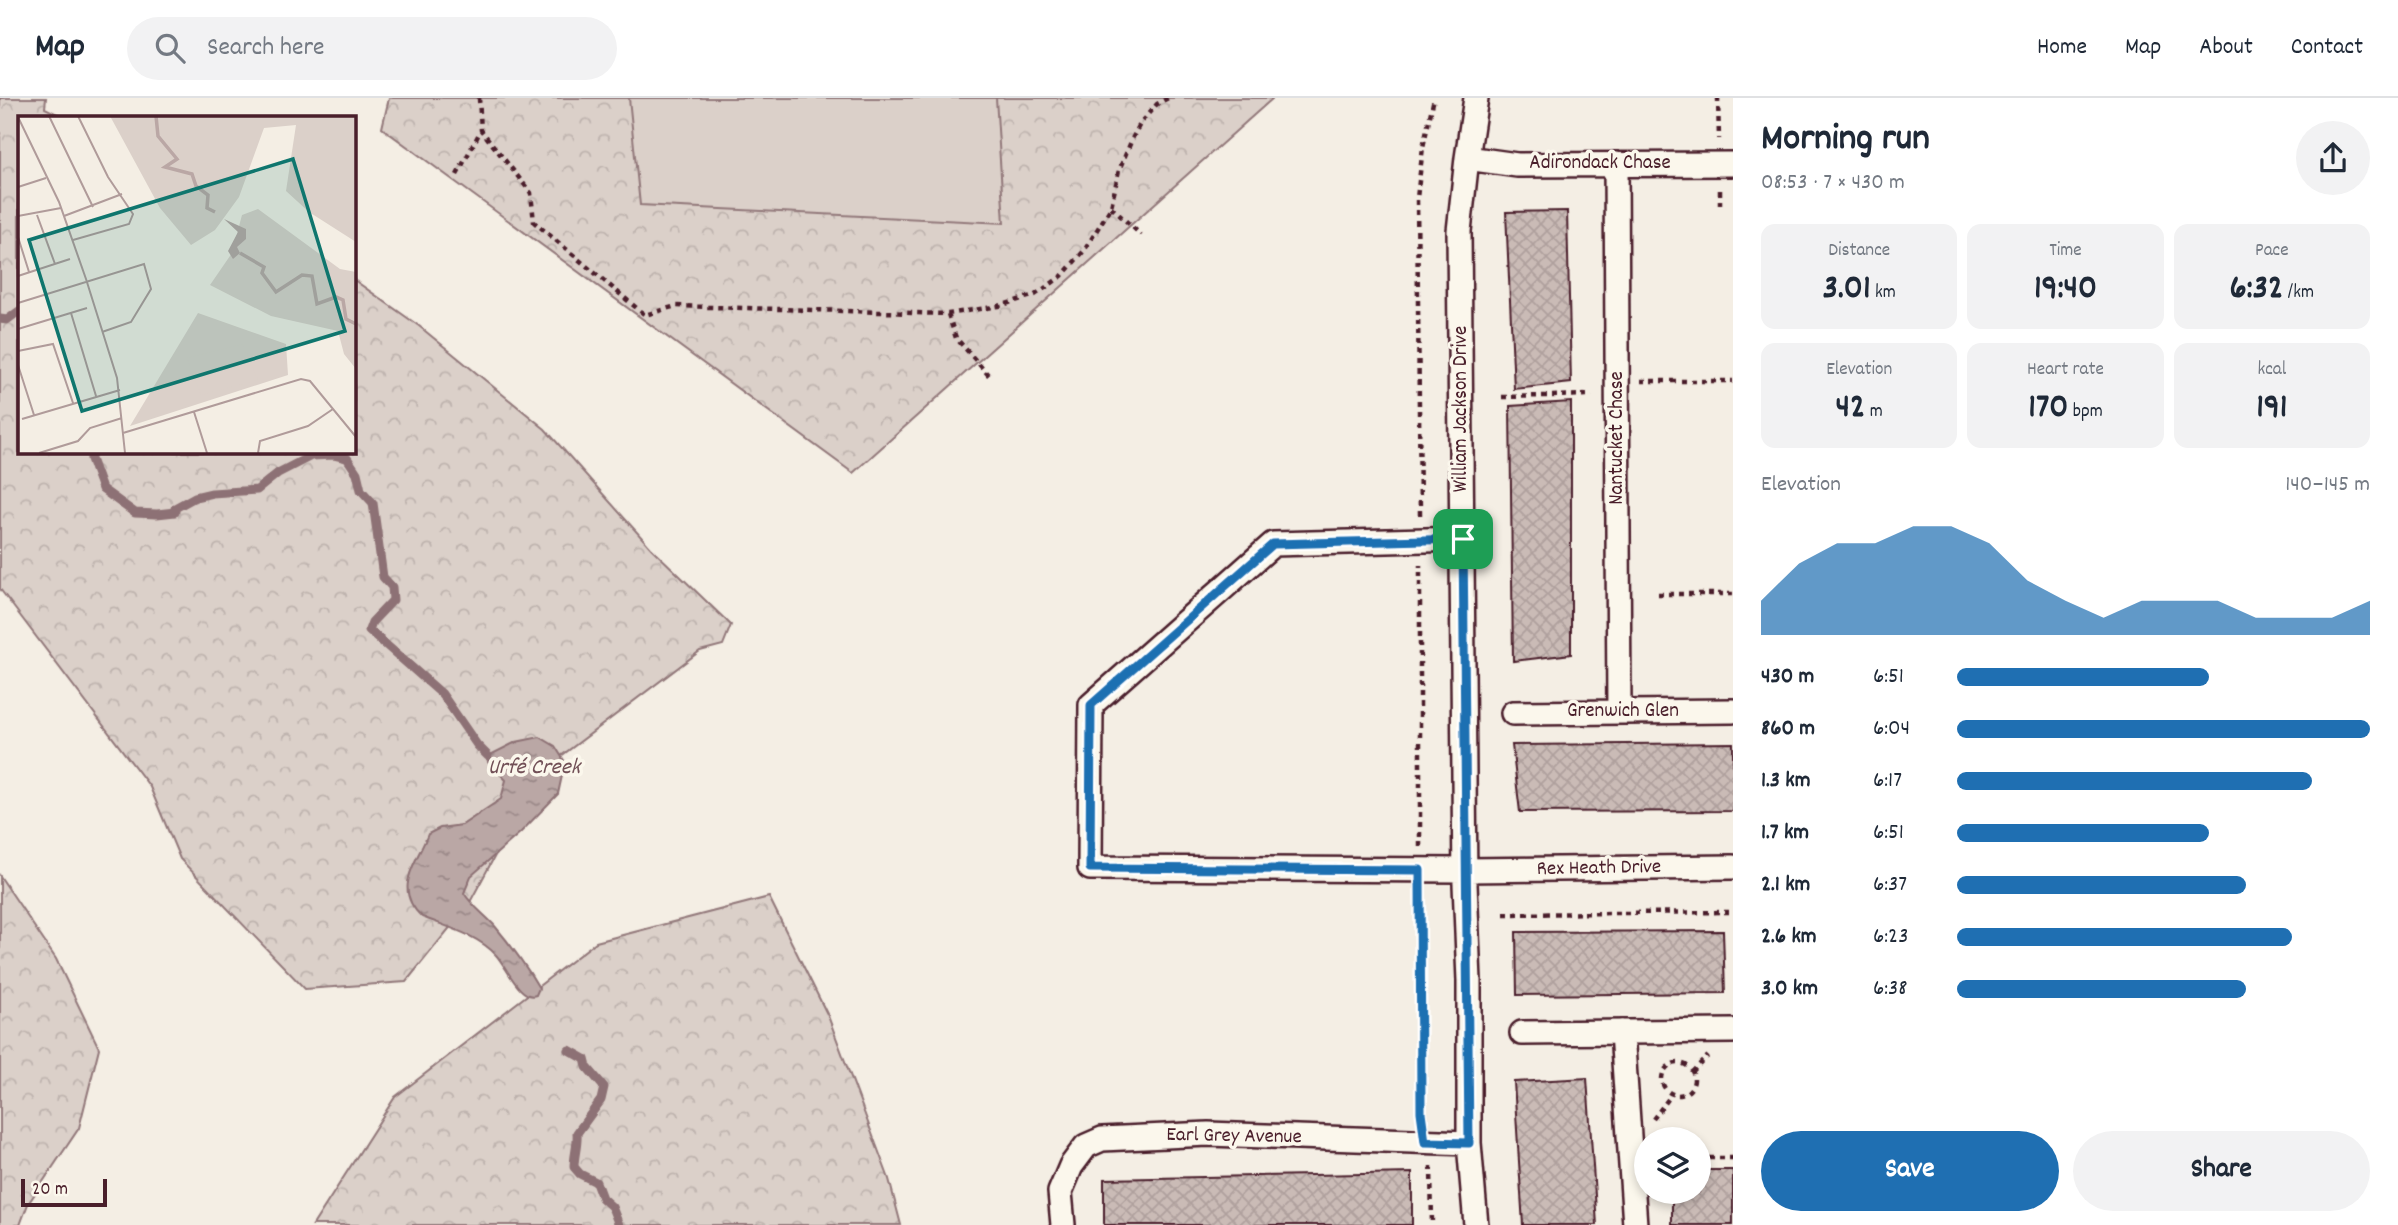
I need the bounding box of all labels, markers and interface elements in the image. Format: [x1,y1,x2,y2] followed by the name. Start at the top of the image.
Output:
[127,17,617,80] search box
[35,25,85,72] text: Map
[151,29,189,67] icon: search
[207,30,325,67] text: Search here
[2037,31,2087,65] text: Home
[2125,31,2161,65] text: Map
[2199,31,2253,65] text: About
[2291,31,2363,65] text: Contact
[1761,113,1930,168] text: Morning run
[18,116,355,453] inset map
[2296,121,2370,195] button: share
[1529,149,1671,179] street label: Adirondack Chase
[1761,167,1905,200] text: 08:53 · 7 × 430 m
[1828,238,1890,265] text: Distance
[2049,238,2082,265] text: Time
[2255,238,2289,265] text: Pace
[1823,265,1871,315] text: 3.01
[2034,265,2097,315] text: 19:40
[2230,265,2283,315] text: 6:32
[1871,280,1896,307] text: km
[2283,280,2314,307] text: /km
[1447,326,1477,492] street label: William Jackson Drive
[1826,357,1892,384] text: Elevation
[2027,357,2104,384] text: Heart rate
[2257,357,2286,384] text: kcal
[1603,371,1633,505] street label: Nantucket Chase
[1836,384,1865,434] text: 42
[2028,384,2068,434] text: 170
[2256,384,2288,434] text: 191
[1865,399,1883,426] text: m
[2068,399,2103,426] text: bpm
[1761,469,1841,502] text: Elevation
[2285,469,2370,502] text: 140–145 m
[1433,509,1493,569] pin
[1444,520,1482,558] icon: arrive
[1761,661,1814,694] text: 430 m
[1873,661,1904,694] text: 6:51
[1567,697,1679,727] street label: Grenwich Glen
[1761,713,1815,746] text: 860 m
[1873,713,1910,746] text: 6:04
[488,752,583,785] water label: Urfé Creek
[1761,765,1811,798] text: 1.3 km
[1873,765,1902,798] text: 6:17
[1761,817,1809,850] text: 1.7 km
[1873,817,1904,850] text: 6:51
[1536,853,1662,885] street label: Rex Heath Drive
[1761,869,1810,902] text: 2.1 km
[1873,869,1907,902] text: 6:37
[1761,921,1817,954] text: 2.6 km
[1873,921,1908,954] text: 6:23
[1761,973,1818,1006] text: 3.0 km
[1873,973,1908,1006] text: 6:38
[1166,1121,1302,1153] street label: Earl Grey Avenue
[1634,1127,1711,1204] map controls
[1634,1127,1711,1204] button: layers
[1761,1131,2059,1211] button: Save
[2073,1131,2370,1211] button: Share
[21,1176,107,1208] scale bar
[32,1177,68,1204] text: 20 m

